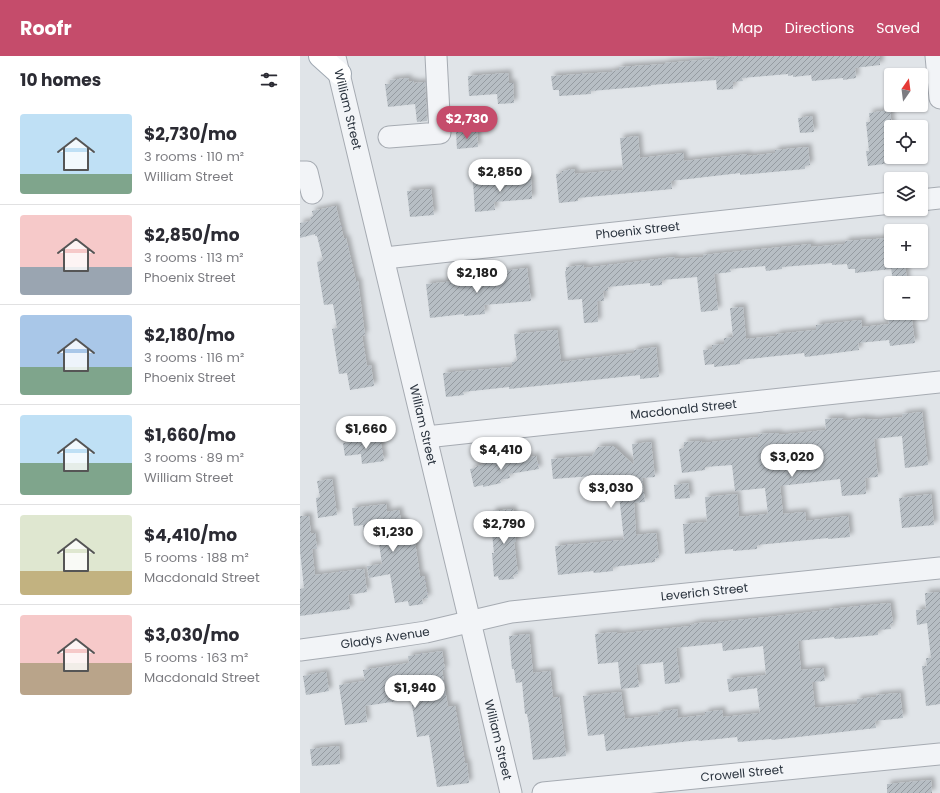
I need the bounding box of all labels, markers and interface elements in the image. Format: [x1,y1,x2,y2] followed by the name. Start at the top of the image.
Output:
[20,15,72,42] text: Roofr
[732,18,763,38] text: Map
[785,18,854,38] text: Directions
[876,18,920,38] text: Saved
[330,67,366,151] street label: William Street
[20,68,101,92] text: 10 homes
[884,68,928,112] north arrow
[884,68,928,320] map controls
[258,69,280,91] icon: filters
[434,106,500,140] pin: $2,730
[445,109,489,128] text: $2,730
[884,120,928,164] button: locate
[144,122,237,146] text: $2,730/mo
[52,130,100,178] icon: home
[144,147,244,166] text: 3 rooms · 110 m²
[467,159,533,193] pin: $2,850
[477,162,523,181] text: $2,850
[144,167,233,186] text: William Street
[884,172,928,216] button: layers
[594,217,680,243] street label: Phoenix Street
[144,223,239,247] text: $2,850/mo
[884,224,928,268] button: +
[52,231,100,279] icon: home
[144,248,244,267] text: 3 rooms · 113 m²
[444,260,510,294] pin: $2,180
[456,263,498,282] text: $2,180
[144,268,236,287] text: Phoenix Street
[884,276,928,320] button: −
[144,323,235,347] text: $2,180/mo
[52,331,100,379] icon: home
[144,348,244,367] text: 3 rooms · 116 m²
[144,368,236,387] text: Phoenix Street
[406,382,441,467] street label: William Street
[629,395,738,423] street label: Macdonald Street
[333,416,399,450] pin: $1,660
[345,419,387,438] text: $1,660
[144,423,236,447] text: $1,660/mo
[52,431,100,479] icon: home
[468,437,534,471] pin: $4,410
[479,440,523,459] text: $4,410
[759,444,825,478] pin: $3,020
[770,447,814,466] text: $3,020
[144,448,244,467] text: 3 rooms · 89 m²
[144,468,233,487] text: William Street
[578,475,644,509] pin: $3,030
[589,478,633,497] text: $3,030
[471,511,537,545] pin: $2,790
[482,514,526,533] text: $2,790
[360,519,426,553] pin: $1,230
[373,522,413,541] text: $1,230
[144,523,237,547] text: $4,410/mo
[52,531,100,579] icon: home
[144,548,249,567] text: 5 rooms · 188 m²
[144,568,260,587] text: Macdonald Street
[660,579,749,605] street label: Leverich Street
[144,623,239,647] text: $3,030/mo
[340,623,431,653] street label: Gladys Avenue
[52,631,100,679] icon: home
[144,648,248,667] text: 5 rooms · 163 m²
[144,668,260,687] text: Macdonald Street
[382,675,448,709] pin: $1,940
[394,678,436,697] text: $1,940
[481,698,517,782] street label: William Street
[700,760,784,785] street label: Crowell Street

